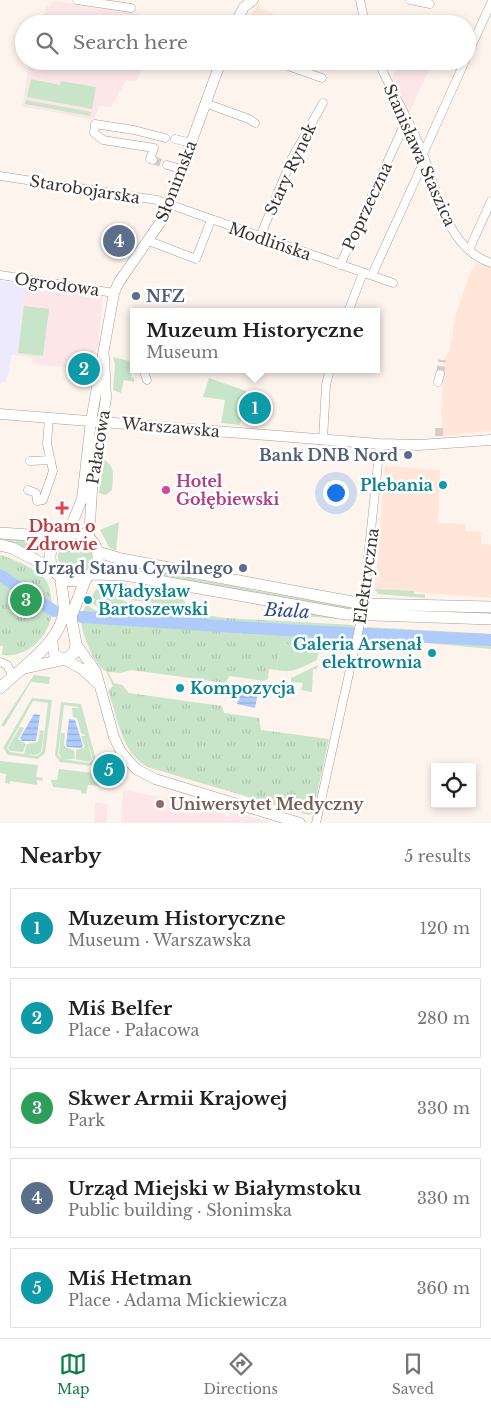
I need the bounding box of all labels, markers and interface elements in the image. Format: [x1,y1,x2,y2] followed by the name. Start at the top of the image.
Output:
[15,15,476,70] search box
[33,29,61,57] icon: search
[73,31,188,54] text: Search here
[380,81,460,229] street label: Stanisława Staszica
[260,120,320,218] street label: Stary Rynek
[151,137,201,225] street label: Słonimska
[338,159,396,253] street label: Poprzeczna
[28,170,142,208] street label: Starobojarska
[226,218,314,264] street label: Modlińska
[103,222,135,260] pin: 4
[13,268,101,300] street label: Ogrodowa
[146,286,185,306] place label: NFZ
[130,290,142,302] marker: NFZ
[130,308,380,373] popup
[146,319,364,342] text: Muzeum Historyczne
[146,342,218,362] text: Museum
[68,350,100,388] pin: 2
[239,389,271,427] pin: 1
[82,408,114,486] street label: Pałacowa
[120,413,221,441] street label: Warszawska
[259,445,398,465] place label: Bank DNB Nord
[402,449,414,461] marker: Bank DNB Nord
[176,471,279,509] place label: Hotel Gołębiewski
[360,475,433,495] place label: Plebania
[437,479,449,491] marker: Plebania
[323,480,349,506] your location
[160,484,172,496] marker: Hotel Gołębiewski
[56,502,68,514] marker: Dbam o Zdrowie
[26,516,98,554] place label: Dbam o Zdrowie
[349,527,383,625] street label: Elektryczna
[34,558,233,578] place label: Urząd Stanu Cywilnego
[237,562,249,574] marker: Urząd Stanu Cywilnego
[10,581,42,619] pin: 3
[97,581,208,619] place label: Władysław Bartoszewski
[82,594,94,606] marker: Władysław Bartoszewski
[263,599,310,623] water label: Biala
[293,634,422,672] place label: Galeria Arsenał elektrownia
[426,647,438,659] marker: Galeria Arsenał elektrownia
[190,678,295,698] place label: Kompozycja
[174,682,186,694] marker: Kompozycja
[93,751,125,789] pin: 5
[431,763,476,808] map controls
[431,763,476,808] button: locate
[170,794,364,814] place label: Uniwersytet Medyczny
[154,798,166,810] marker: Uniwersytet Medyczny
[20,843,101,869] text: Nearby
[404,846,471,866] text: 5 results
[68,907,286,930] text: Muzeum Historyczne
[34,918,40,938] text: 1
[420,918,470,938] text: 120 m
[68,930,251,950] text: Museum · Warszawska
[68,997,172,1020] text: Miś Belfer
[32,1008,42,1028] text: 2
[417,1008,470,1028] text: 280 m
[68,1020,199,1040] text: Place · Pałacowa
[68,1087,287,1110] text: Skwer Armii Krajowej
[32,1098,42,1118] text: 3
[417,1098,470,1118] text: 330 m
[68,1110,105,1130] text: Park
[68,1177,361,1200] text: Urząd Miejski w Białymstoku
[32,1188,42,1208] text: 4
[417,1188,470,1208] text: 330 m
[68,1200,292,1220] text: Public building · Słonimska
[68,1267,192,1290] text: Miś Hetman
[32,1278,42,1298] text: 5
[417,1278,470,1298] text: 360 m
[68,1290,287,1310] text: Place · Adama Mickiewicza
[57,1350,90,1398] tab: Map
[203,1350,278,1398] tab: Directions
[392,1350,434,1398] tab: Saved

